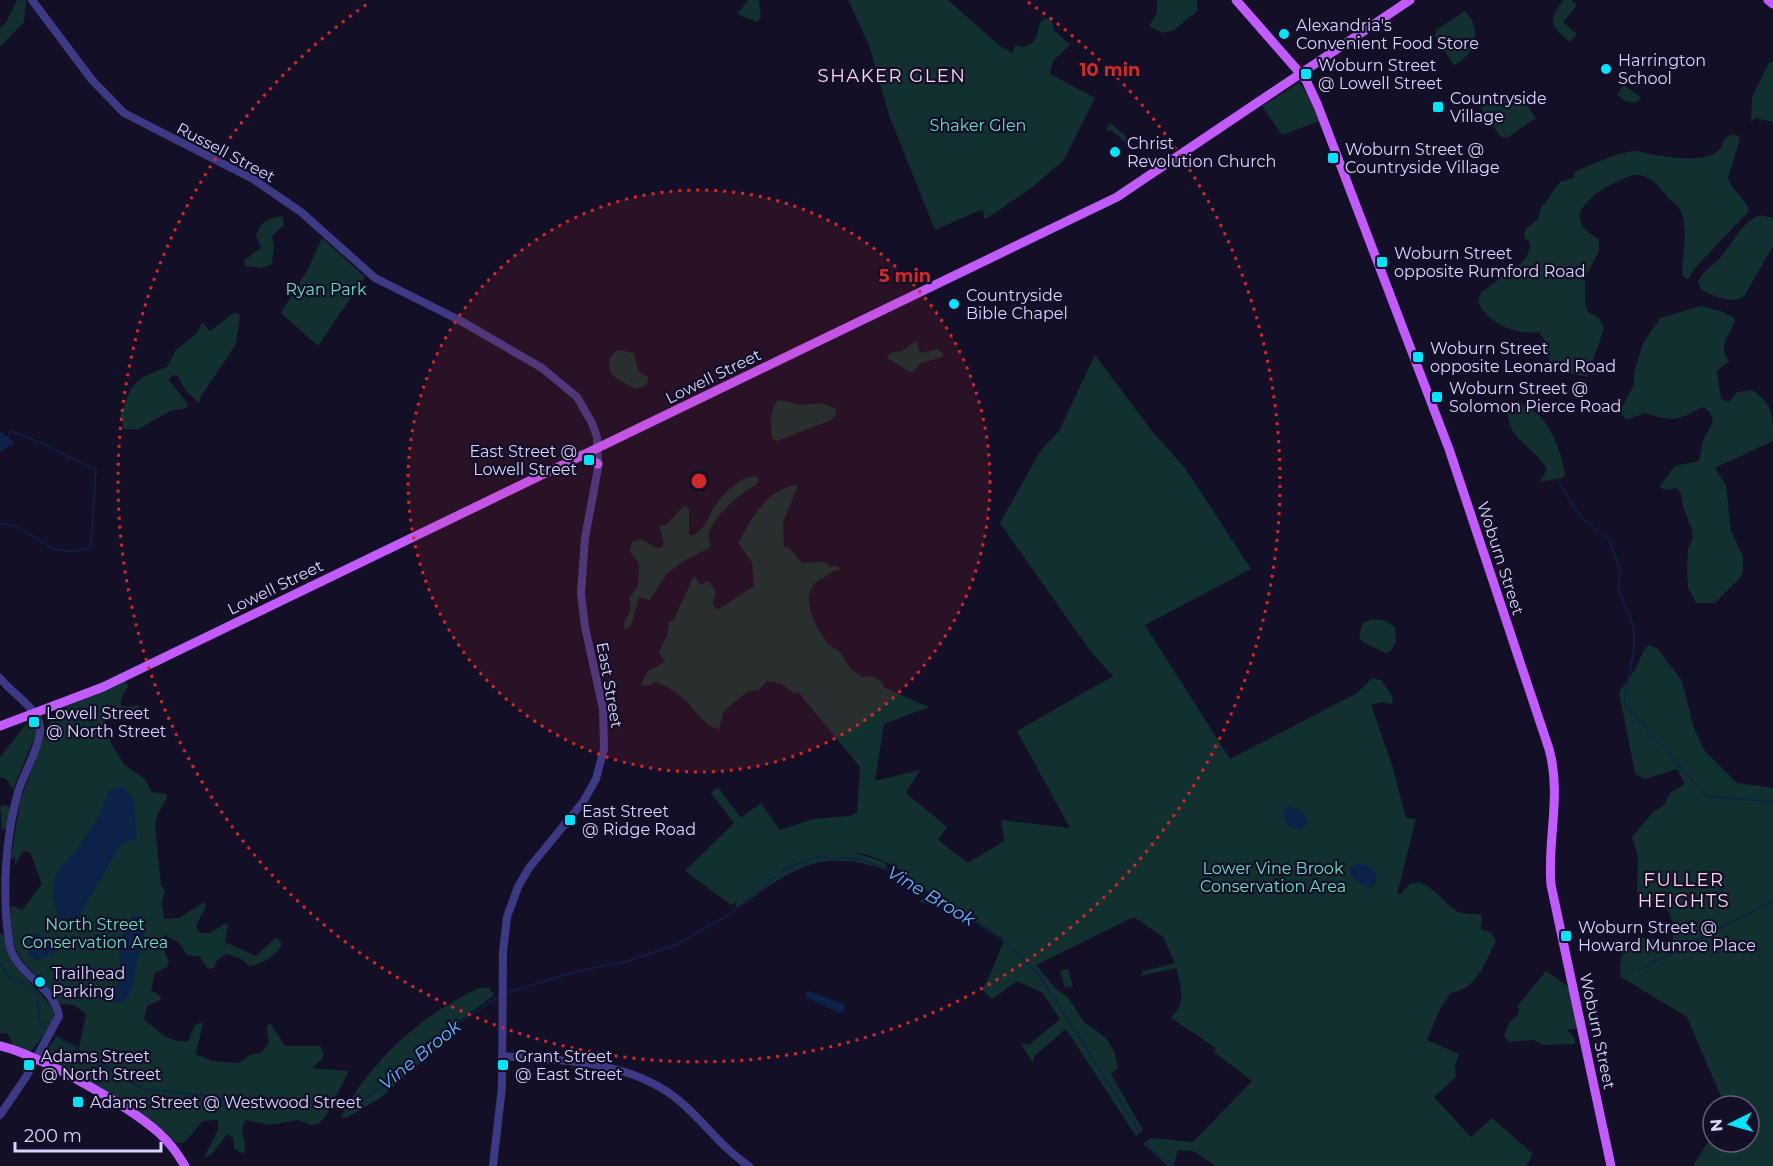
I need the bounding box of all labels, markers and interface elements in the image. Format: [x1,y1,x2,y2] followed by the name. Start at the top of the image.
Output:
[1296,16,1479,53] place label: Alexandria's Convenient Food Store
[1277,27,1291,41] marker: Alexandria's Convenient Food Store
[1618,51,1706,88] place label: Harrington School
[1318,56,1443,93] place label: Woburn Street @ Lowell Street
[1079,59,1141,81] text: 10 min
[1599,62,1613,76] marker: Harrington School
[818,65,966,87] district label: SHAKER GLEN
[1299,67,1313,81] marker: Woburn Street @ Lowell Street
[1450,89,1547,126] place label: Countryside Village
[1431,100,1445,114] marker: Countryside Village
[930,116,1026,135] park label: Shaker Glen
[173,119,279,187] street label: Russell Street
[1127,134,1276,171] place label: Christ Revolution Church
[1345,140,1500,177] place label: Woburn Street @ Countryside Village
[1108,145,1122,159] marker: Christ Revolution Church
[1326,151,1340,165] marker: Woburn Street @ Countryside Village
[1394,244,1585,281] place label: Woburn Street opposite Rumford Road
[1375,255,1389,269] marker: Woburn Street opposite Rumford Road
[879,265,931,287] text: 5 min
[286,280,367,299] park label: Ryan Park
[966,286,1068,323] place label: Countryside Bible Chapel
[947,297,961,311] marker: Countryside Bible Chapel
[1430,339,1616,376] place label: Woburn Street opposite Leonard Road
[662,345,764,408] street label: Lowell Street
[1411,350,1425,364] marker: Woburn Street opposite Leonard Road
[1449,379,1621,416] place label: Woburn Street @ Solomon Pierce Road
[1430,390,1444,404] marker: Woburn Street @ Solomon Pierce Road
[469,442,577,479] place label: East Street @ Lowell Street
[582,453,596,467] marker: East Street @ Lowell Street
[689,471,709,491] centre of rings
[1473,499,1528,618] street label: Woburn Street
[224,556,326,619] street label: Lowell Street
[593,641,626,730] street label: East Street
[46,704,167,741] place label: Lowell Street @ North Street
[27,715,41,729] marker: Lowell Street @ North Street
[582,802,696,839] place label: East Street @ Ridge Road
[563,813,577,827] marker: East Street @ Ridge Road
[1200,859,1346,896] park label: Lower Vine Brook Conservation Area
[883,861,980,932] water label: Vine Brook
[1638,869,1730,912] district label: FULLER HEIGHTS
[22,915,168,952] park label: North Street Conservation Area
[1578,918,1756,955] place label: Woburn Street @ Howard Munroe Place
[1559,929,1573,943] marker: Woburn Street @ Howard Munroe Place
[52,964,125,1001] place label: Trailhead Parking
[1576,971,1619,1091] street label: Woburn Street
[33,975,47,989] marker: Trailhead Parking
[375,1015,466,1095] water label: Vine Brook
[41,1047,162,1084] place label: Adams Street @ North Street
[515,1047,623,1084] place label: Grant Street @ East Street
[22,1058,36,1072] marker: Adams Street @ North Street
[496,1058,510,1072] marker: Grant Street @ East Street
[90,1093,362,1112] place label: Adams Street @ Westwood Street
[1701,1094,1761,1154] north arrow
[71,1095,85,1109] marker: Adams Street @ Westwood Street
[15,1115,160,1153] scale bar
[1707,1118,1727,1133] text: N
[24,1125,82,1147] text: 200 m

